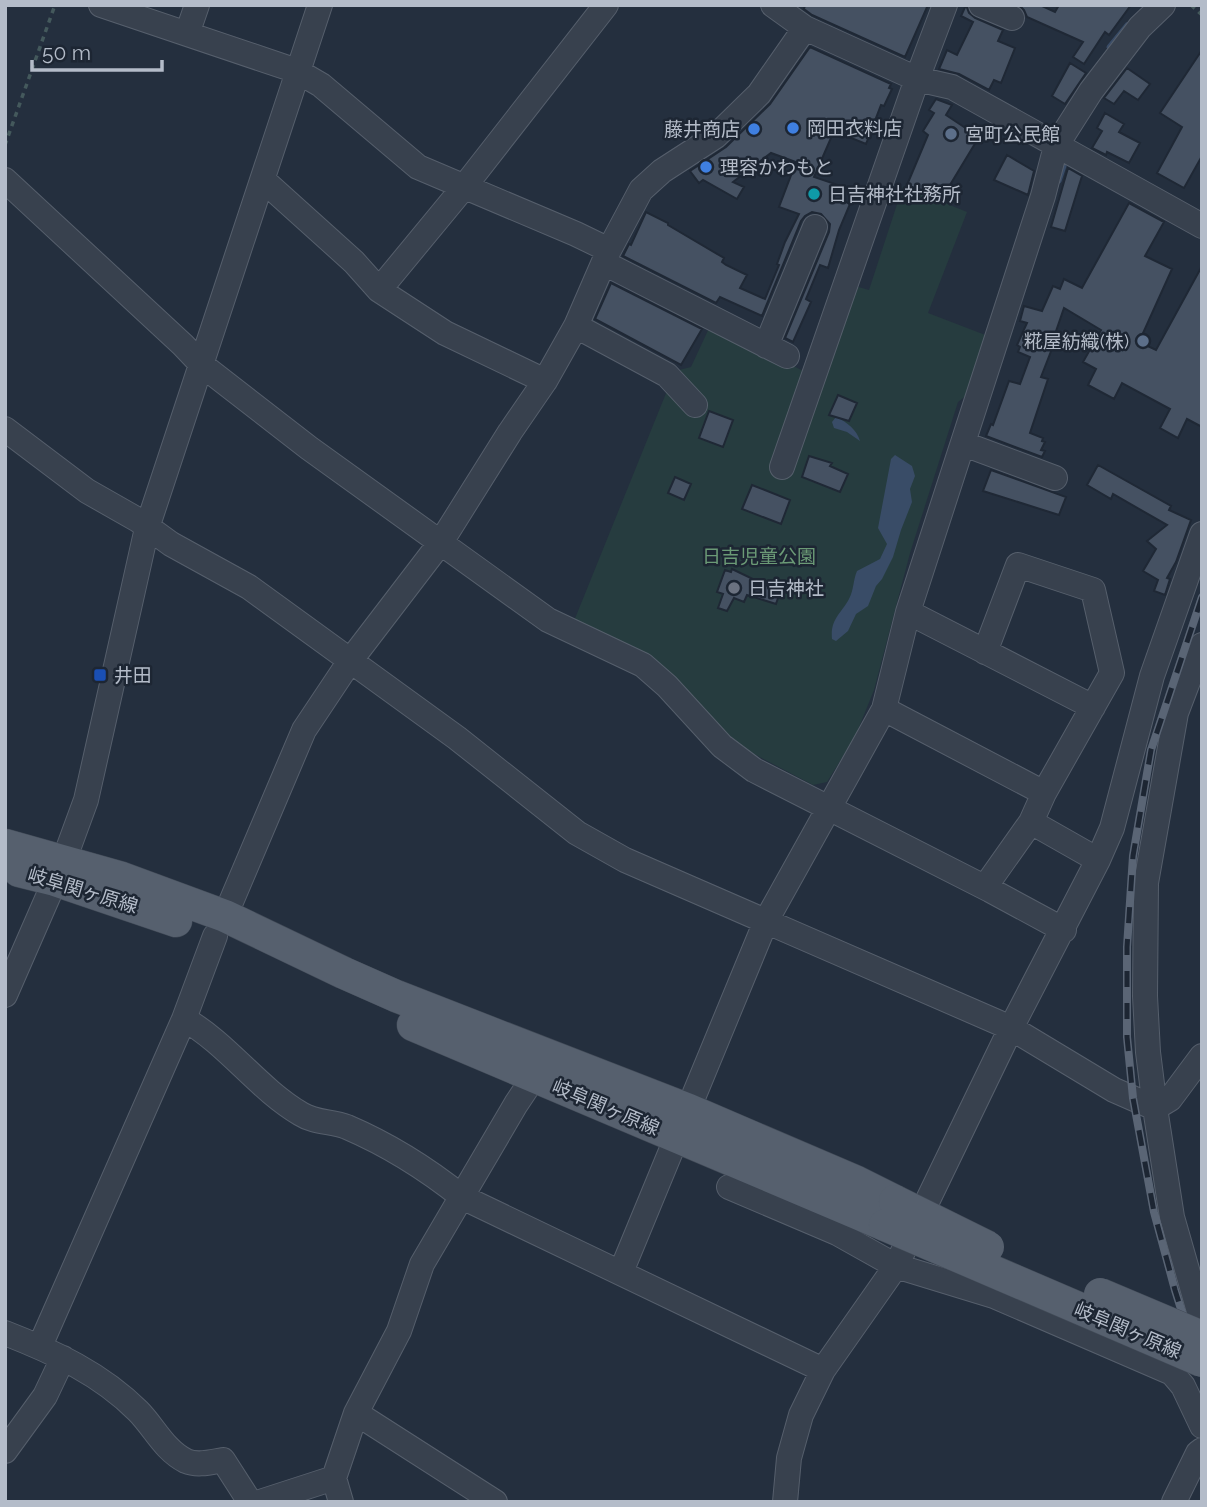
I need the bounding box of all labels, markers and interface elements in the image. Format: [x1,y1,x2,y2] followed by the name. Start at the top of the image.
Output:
[32,28,161,72] scale bar
[42,40,91,65] text: 50 m
[807,117,902,139] place label: 岡田衣料店
[664,118,740,140] place label: 藤井商店
[785,120,801,136] marker: 岡田衣料店
[746,121,762,137] marker: 藤井商店
[965,123,1060,145] place label: 宮町公民館
[943,126,959,142] marker: 宮町公民館
[720,156,834,178] place label: 理容かわもと
[698,159,714,175] marker: 理容かわもと
[828,183,961,205] place label: 日吉神社社務所
[806,186,822,202] marker: 日吉神社社務所
[1024,330,1129,352] place label: 糀屋紡織(株)
[1135,333,1151,349] marker: 糀屋紡織(株)
[702,545,816,567] park label: 日吉児童公園
[748,577,824,599] place label: 日吉神社
[726,580,742,596] marker: 日吉神社
[114,664,152,686] place label: 井田
[92,667,108,683] marker: 井田
[25,863,141,917] street label: 岐阜関ヶ原線
[549,1075,663,1139] street label: 岐阜関ヶ原線
[1071,1298,1185,1362] street label: 岐阜関ヶ原線

